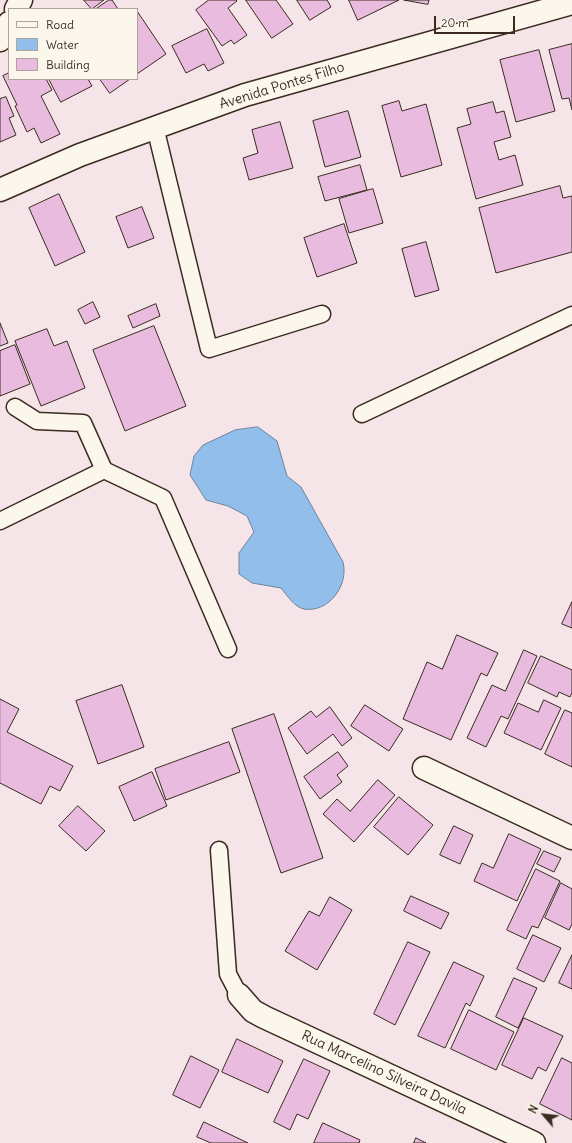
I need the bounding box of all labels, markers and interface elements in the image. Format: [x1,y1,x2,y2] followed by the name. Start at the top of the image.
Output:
[8,8,138,80] legend
[436,8,517,34] scale bar
[441,15,469,30] text: 20 m
[46,17,74,32] text: Road
[46,37,79,52] text: Water
[46,57,90,72] text: Building
[217,59,347,113] street label: Avenida Pontes Filho
[299,1027,469,1119] street label: Rua Marcelino Silveira Davila
[524,1095,564,1135] north arrow
[525,1103,541,1116] text: N

